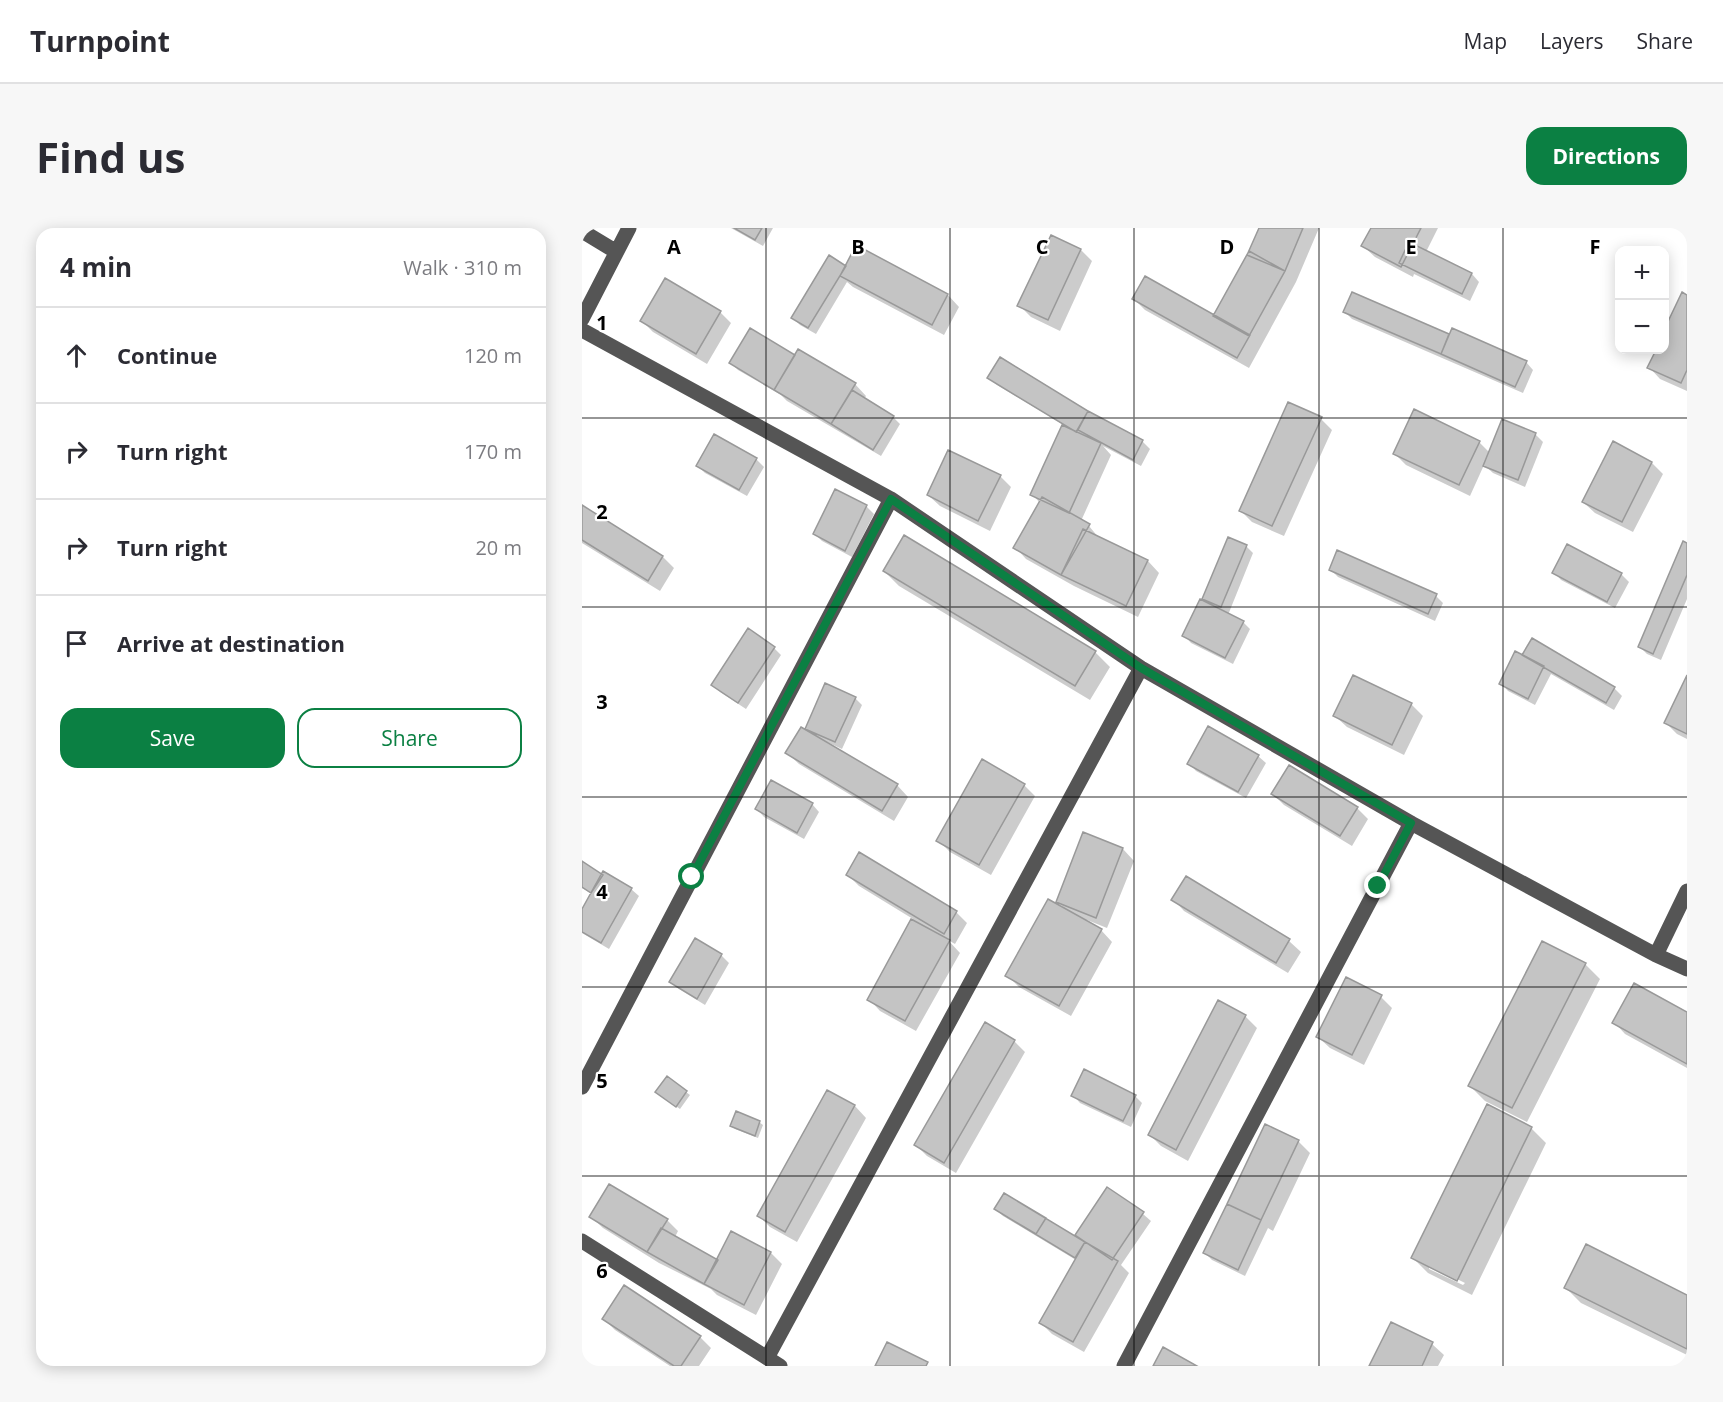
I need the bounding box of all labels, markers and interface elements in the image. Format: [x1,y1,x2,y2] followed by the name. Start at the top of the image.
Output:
[30,22,170,60] text: Turnpoint
[1464,27,1507,55] text: Map
[1540,27,1604,55] text: Layers
[1637,27,1693,55] text: Share
[1526,127,1687,185] button: Directions
[36,128,185,185] text: Find us
[667,233,681,260] text: A
[851,233,865,260] text: B
[1036,233,1049,260] text: C
[1220,233,1234,260] text: D
[1405,233,1417,260] text: E
[1590,233,1600,260] text: F
[1615,246,1669,354] map controls
[1615,246,1669,300] button: +
[60,249,132,285] text: 4 min
[403,254,522,281] text: Walk · 310 m
[1615,300,1669,354] button: −
[596,309,608,336] text: 1
[60,339,93,372] icon: ahead
[117,340,217,370] text: Continue
[464,342,522,369] text: 120 m
[60,435,93,468] icon: right
[117,436,228,466] text: Turn right
[464,438,522,465] text: 170 m
[596,498,608,525] text: 2
[60,531,93,564] icon: right
[117,532,228,562] text: Turn right
[475,534,522,561] text: 20 m
[60,627,93,660] icon: arrive
[117,628,345,658] text: Arrive at destination
[596,688,608,715] text: 3
[60,708,285,768] button: Save
[297,708,522,768] button: Share
[678,863,704,889] route start
[1364,872,1390,898] route end
[596,878,608,905] text: 4
[596,1067,608,1094] text: 5
[596,1257,608,1284] text: 6

